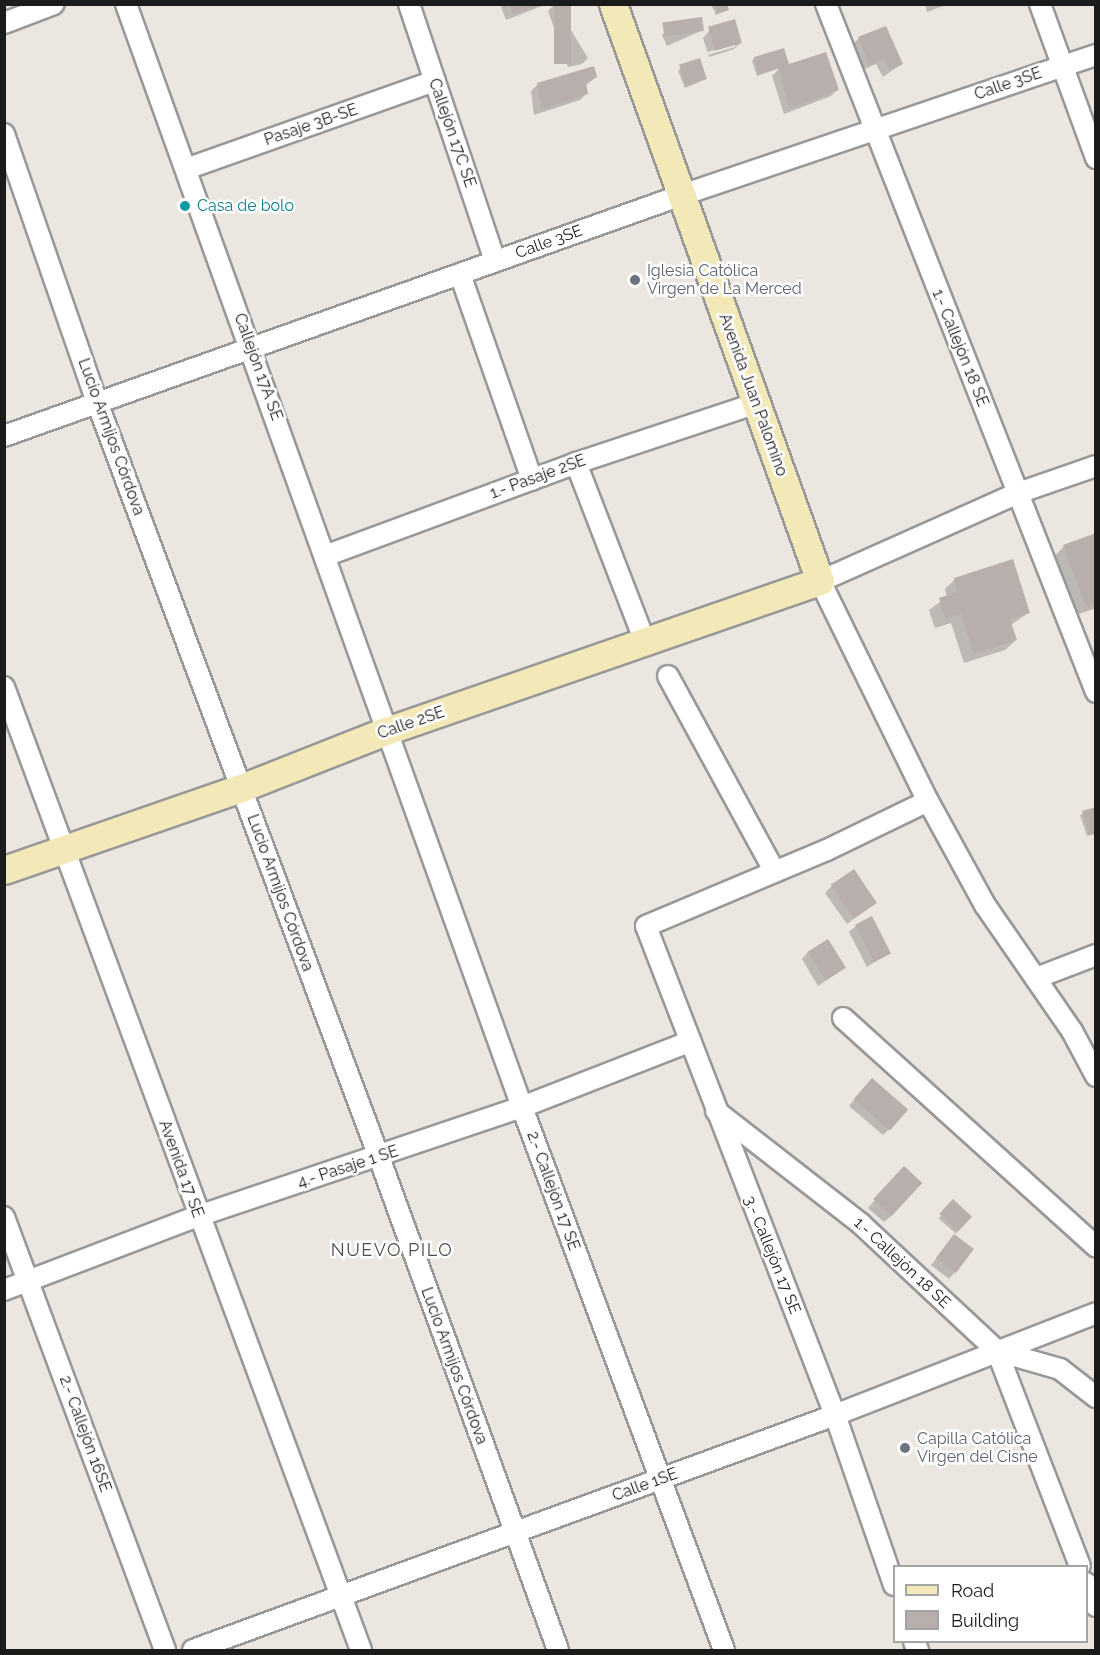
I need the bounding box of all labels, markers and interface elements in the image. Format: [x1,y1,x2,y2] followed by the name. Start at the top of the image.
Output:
[972,64,1044,104] street label: Calle 3SE
[424,76,480,190] street label: Callejón 17C SE
[262,100,360,150] street label: Pasaje 3B-SE
[197,196,294,216] place label: Casa de bolo
[178,199,192,213] marker: Casa de bolo
[513,221,585,263] street label: Calle 3SE
[647,261,802,299] place label: Iglesia Católica Virgen de La Merced
[628,273,642,287] marker: Iglesia Católica Virgen de La Merced
[928,287,992,409] street label: 1.- Callejón 18 SE
[230,310,286,424] street label: Callejón 17A SE
[715,311,791,479] street label: Avenida Juan Palomino
[74,356,148,518] street label: Lucio Armijos Córdova
[487,451,589,503] street label: 1.- Pasaje 2SE
[375,703,447,743] street label: Calle 2SE
[243,812,317,974] street label: Lucio Armijos Córdova
[154,1118,208,1220] street label: Avenida 17 SE
[523,1129,583,1253] street label: 2.- Callejón 17 SE
[295,1142,401,1192] street label: 4.- Pasaje 1 SE
[740,1193,804,1317] street label: 3.- Callejón 17 SE
[850,1213,954,1313] street label: 1.- Callejón 18 SE
[331,1239,453,1261] district label: NUEVO PILO
[417,1285,491,1447] street label: Lucio Armijos Córdova
[55,1373,115,1495] street label: 2.- Callejón 16SE
[917,1429,1038,1467] place label: Capilla Católica Virgen del Cisne
[898,1441,912,1455] marker: Capilla Católica Virgen del Cisne
[610,1464,680,1506] street label: Calle 1SE
[893,1565,1088,1643] legend
[951,1580,994,1601] text: Road
[951,1610,1019,1631] text: Building

